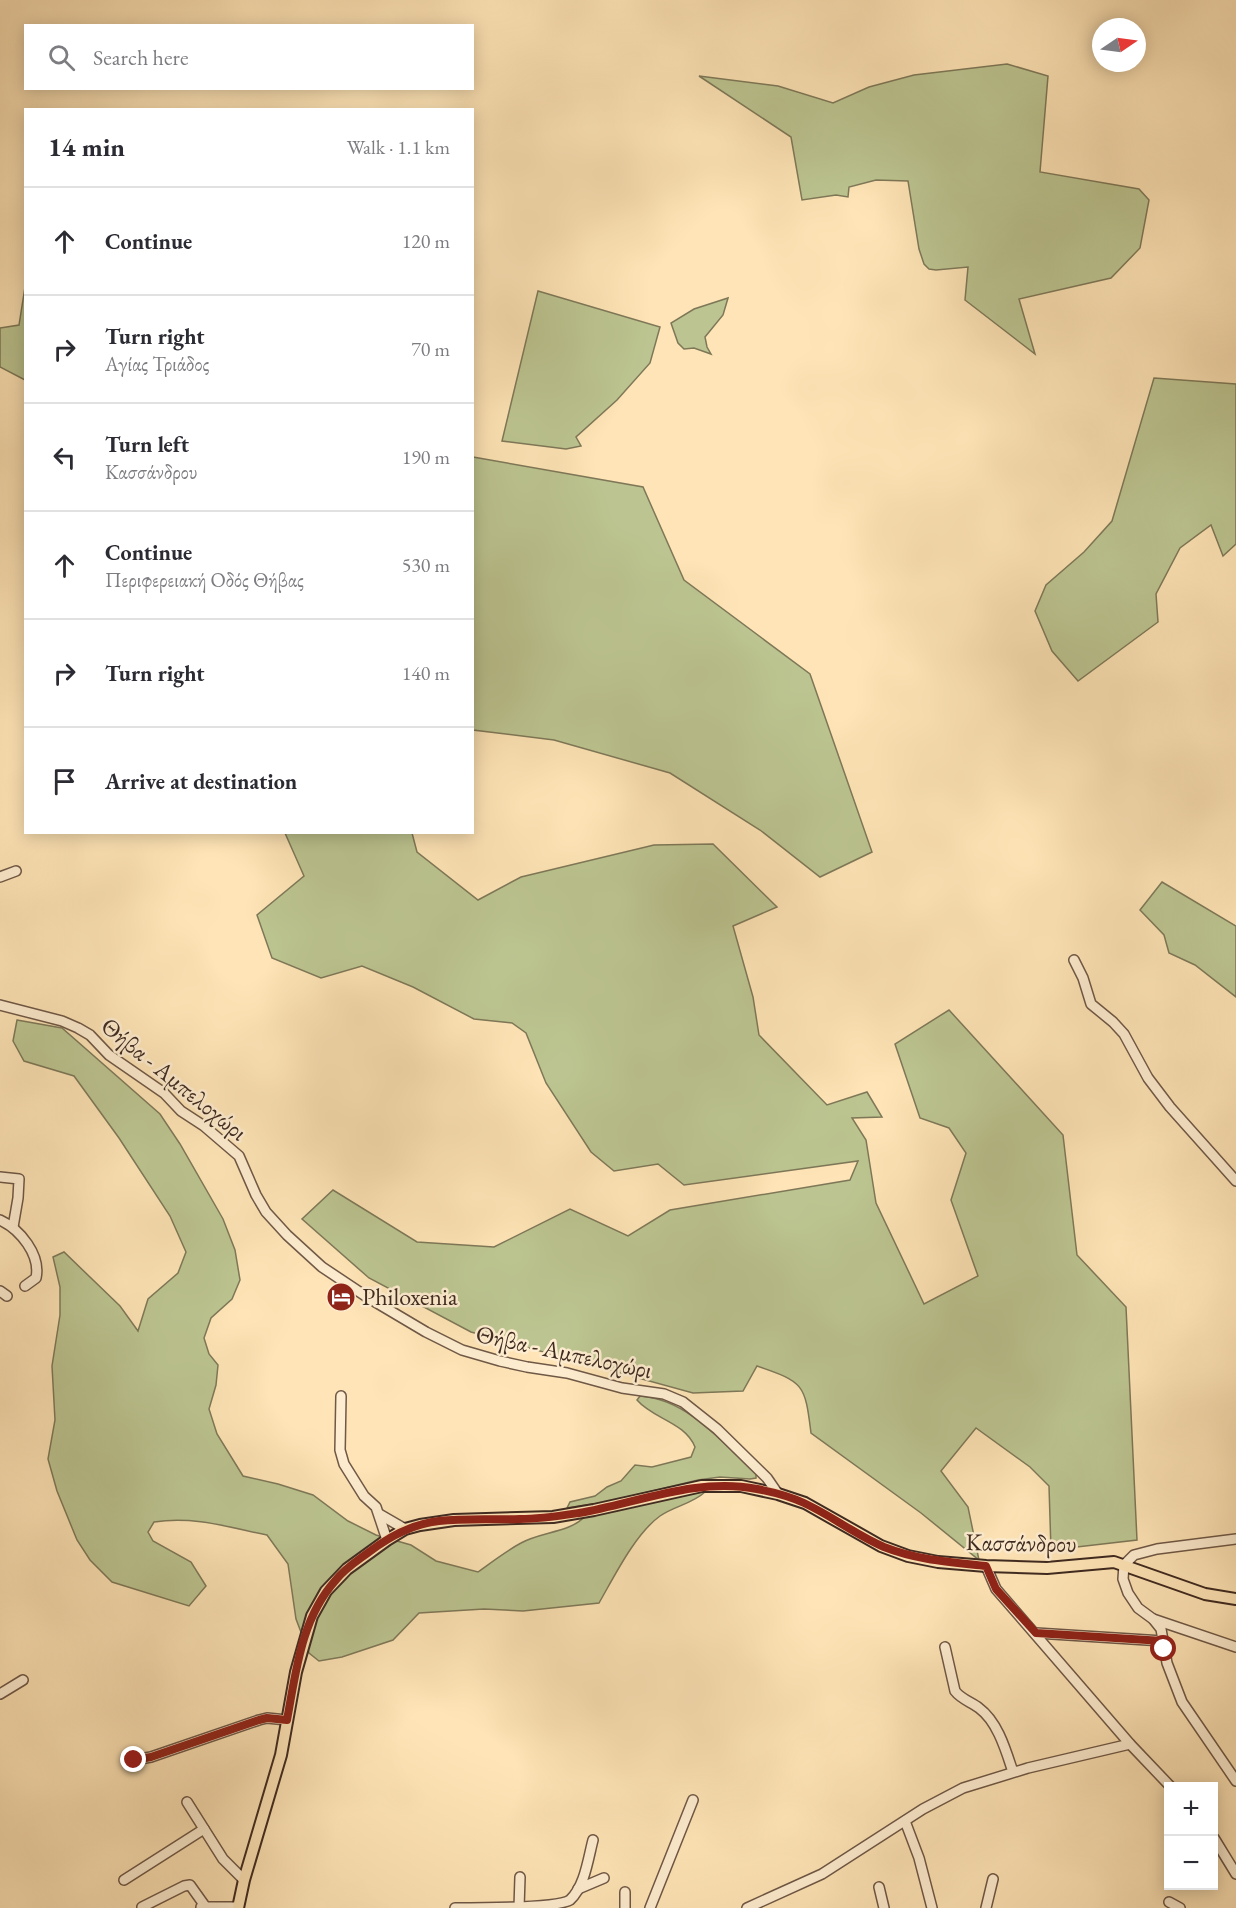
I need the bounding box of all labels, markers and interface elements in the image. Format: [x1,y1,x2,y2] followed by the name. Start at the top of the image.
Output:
[1092,18,1146,72] north arrow
[24,24,474,90] search box
[45,41,78,74] icon: search
[93,43,188,72] text: Search here
[48,130,125,164] text: 14 min
[347,134,450,160] text: Walk · 1.1 km
[48,225,81,258] icon: ahead
[105,227,192,256] text: Continue
[402,228,450,254] text: 120 m
[105,322,204,351] text: Turn right
[48,333,81,366] icon: right
[411,336,450,362] text: 70 m
[105,351,209,377] text: Αγίας Τριάδος
[105,430,189,459] text: Turn left
[48,441,81,474] icon: left
[402,444,450,470] text: 190 m
[105,459,197,485] text: Κασσάνδρου
[105,538,192,567] text: Continue
[48,549,81,582] icon: ahead
[402,552,450,578] text: 530 m
[105,567,304,593] text: Περιφερειακή Οδός Θήβας
[48,657,81,690] icon: right
[105,659,204,688] text: Turn right
[402,660,450,686] text: 140 m
[48,765,81,798] icon: arrive
[105,767,297,796] text: Arrive at destination
[95,1010,254,1147] street label: Θήβα - Αμπελοχώρι
[325,1281,357,1313] hotel icon: Philoxenia
[362,1281,458,1312] place label: Philoxenia
[473,1318,655,1385] street label: Θήβα - Αμπελοχώρι
[965,1526,1077,1559] street label: Κασσάνδρου
[1150,1635,1176,1661] route start
[120,1746,146,1772] route end
[1164,1782,1218,1890] map controls
[1164,1782,1218,1836] button: +
[1164,1836,1218,1890] button: −

